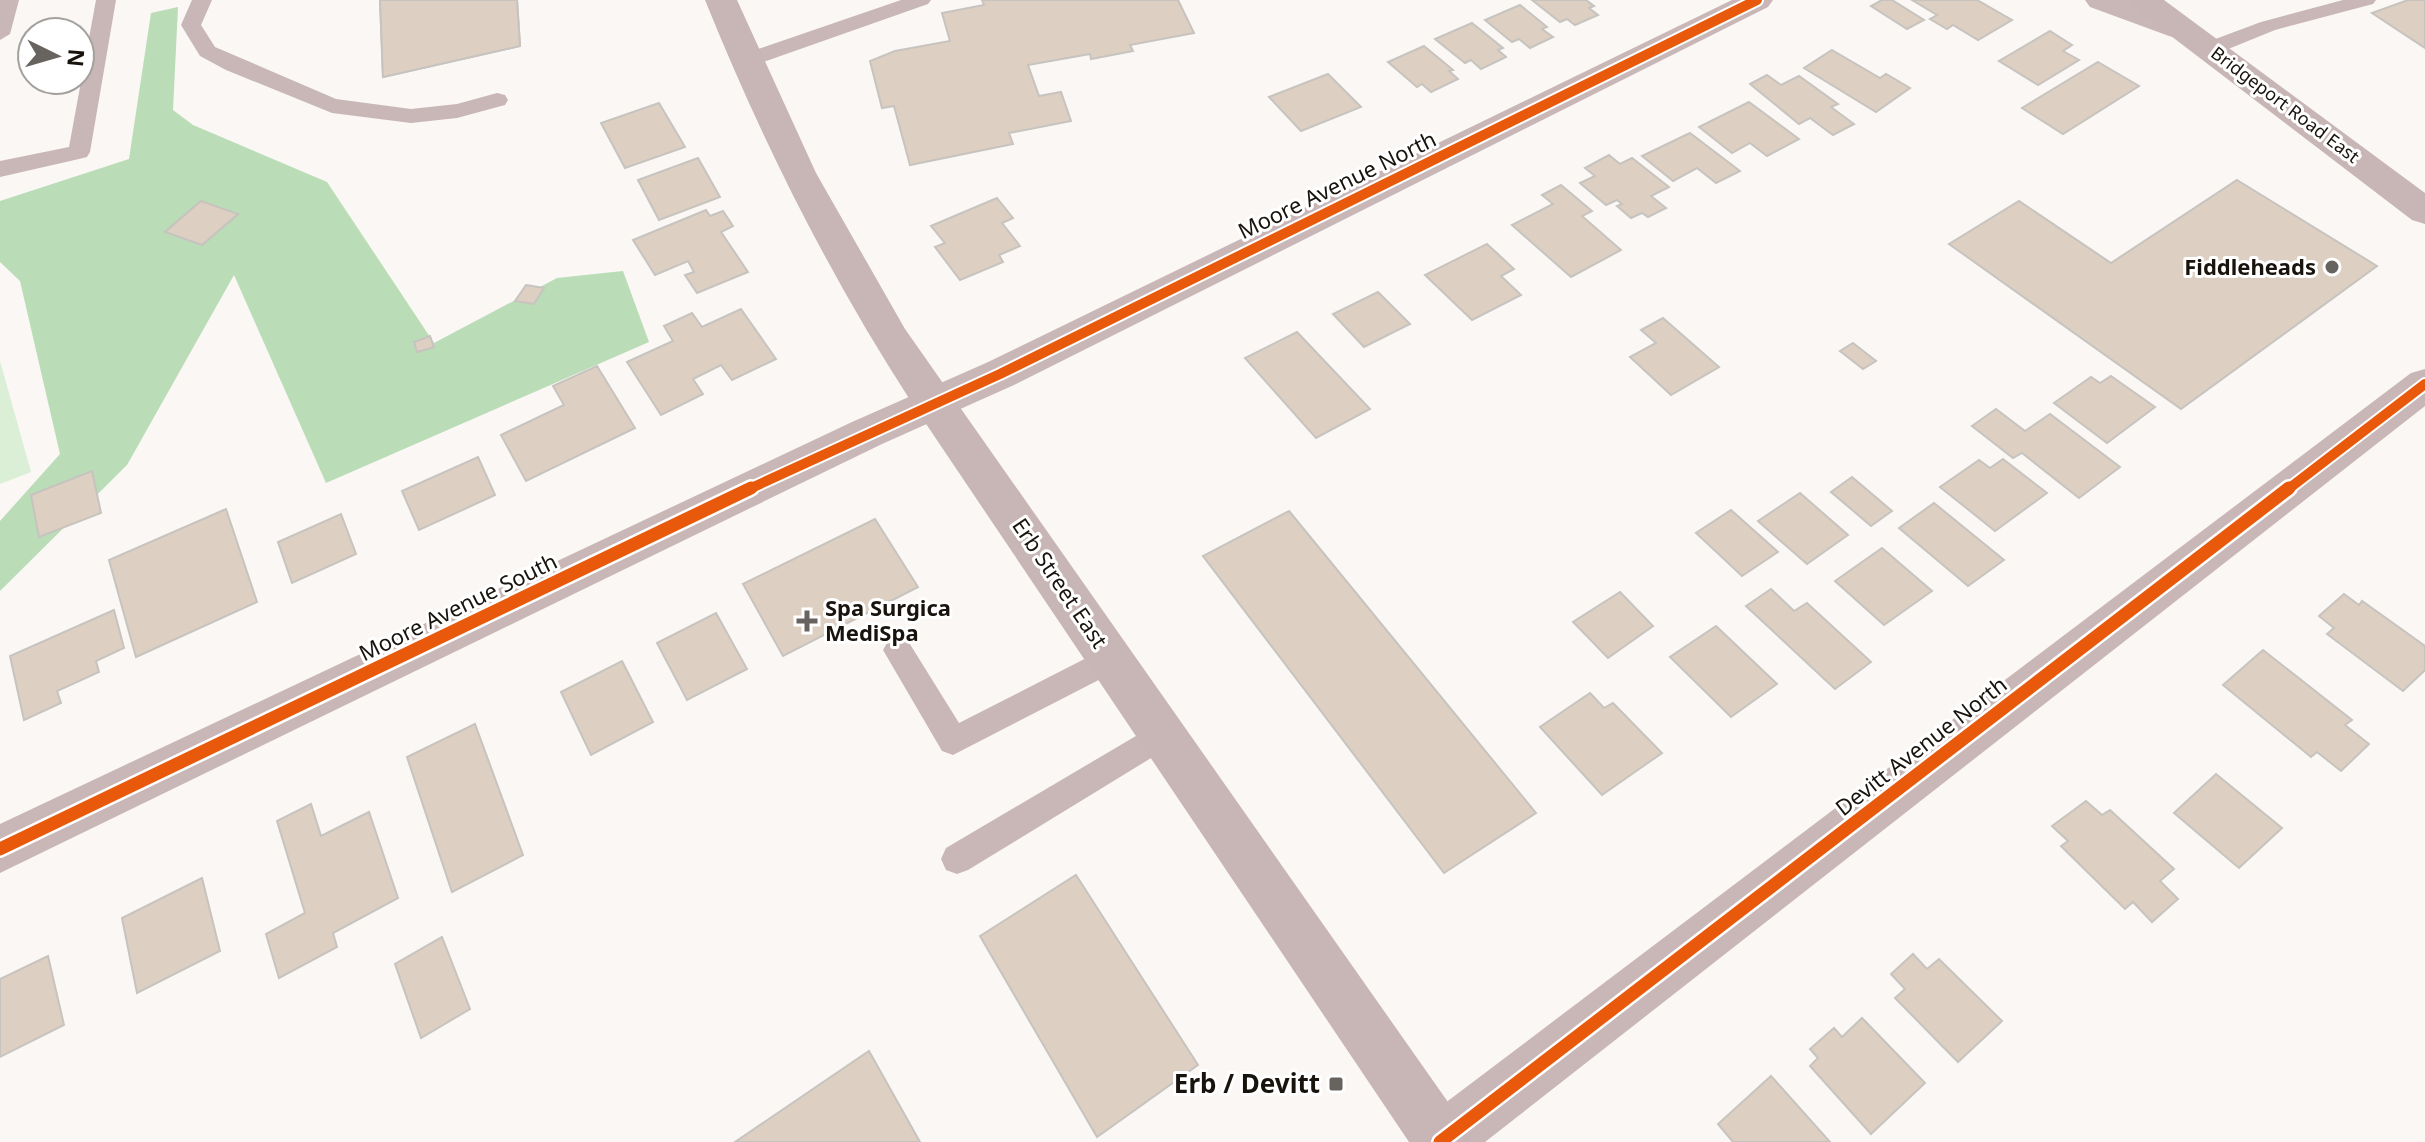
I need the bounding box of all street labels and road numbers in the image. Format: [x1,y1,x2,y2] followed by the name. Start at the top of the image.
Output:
[2207,41,2365,168] street label: Bridgeport Road East
[1232,123,1441,245] street label: Moore Avenue North
[1006,512,1115,653] street label: Erb Street East
[354,545,562,667] street label: Moore Avenue South
[1828,669,2012,822] street label: Devitt Avenue North

